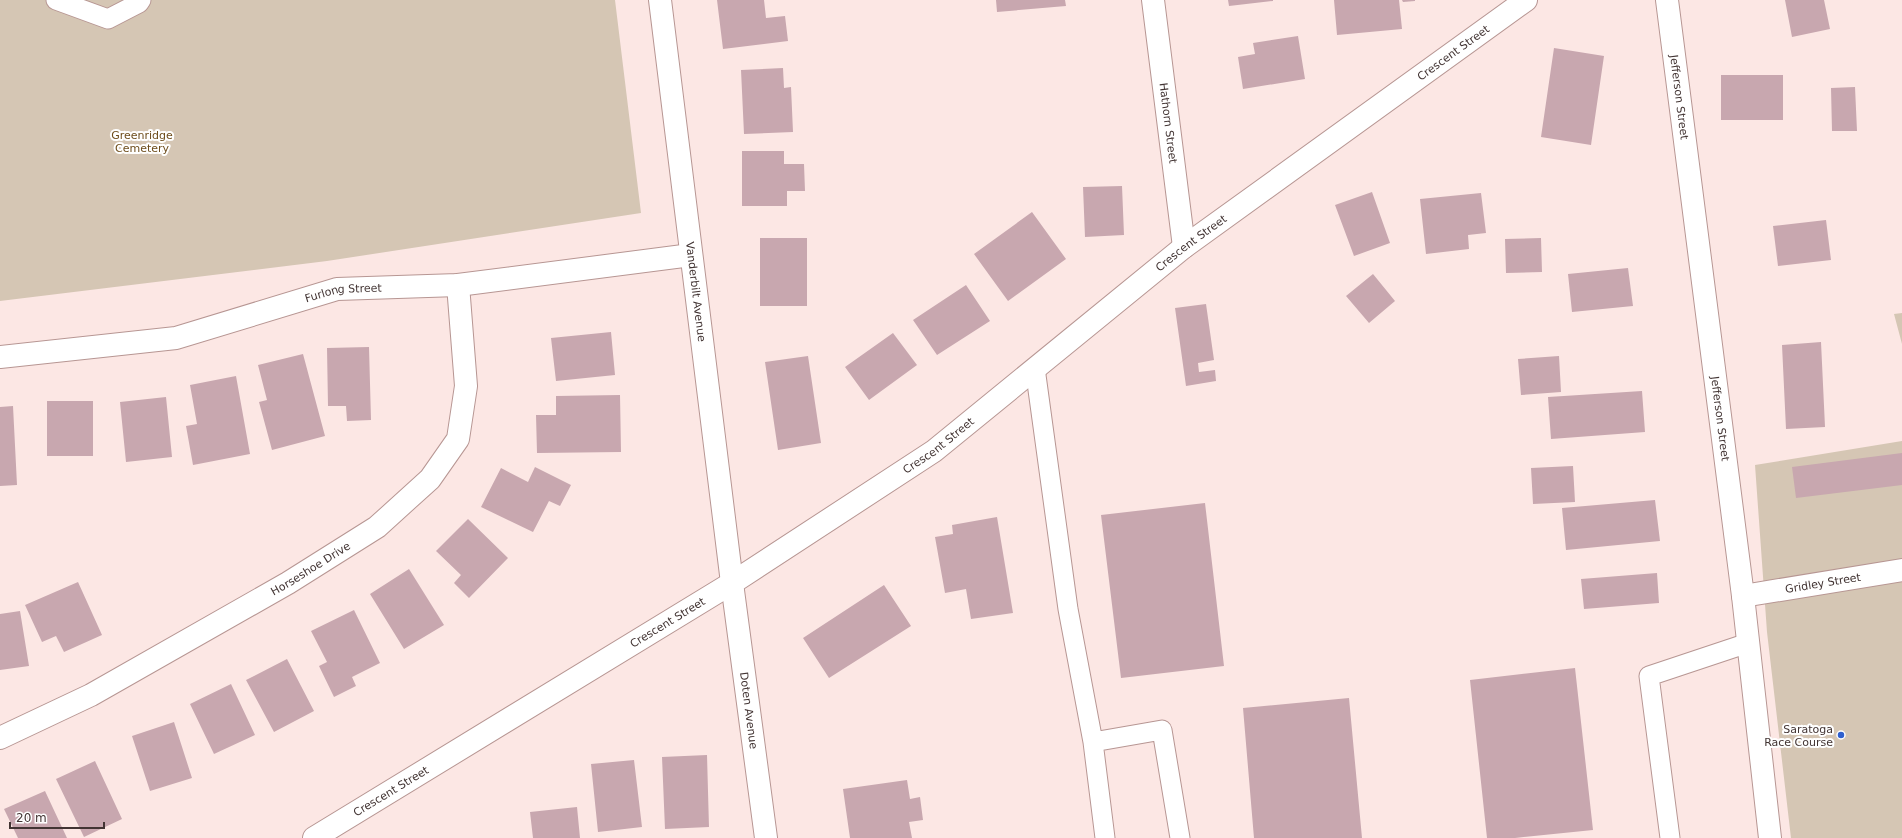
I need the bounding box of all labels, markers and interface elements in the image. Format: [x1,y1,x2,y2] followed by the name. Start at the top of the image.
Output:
[1415,22,1492,83] street label: Crescent Street
[1667,53,1691,141] street label: Jefferson Street
[1157,82,1180,165] street label: Hathorn Street
[111,129,173,155] park label: Greenridge Cemetery
[1153,212,1230,274] street label: Crescent Street
[683,241,709,343] street label: Vanderbilt Avenue
[303,281,383,305] street label: Furlong Street
[1708,374,1732,462] street label: Jefferson Street
[900,414,977,476] street label: Crescent Street
[268,539,353,598] street label: Horseshoe Drive
[1784,570,1862,596] street label: Gridley Street
[627,594,708,650] street label: Crescent Street
[737,671,761,750] street label: Doten Avenue
[1764,723,1833,749] place label: Saratoga Race Course
[1836,730,1846,740] marker: Saratoga Race Course
[351,763,431,819] street label: Crescent Street
[10,804,104,830] scale bar
[16,811,47,825] text: 20 m

